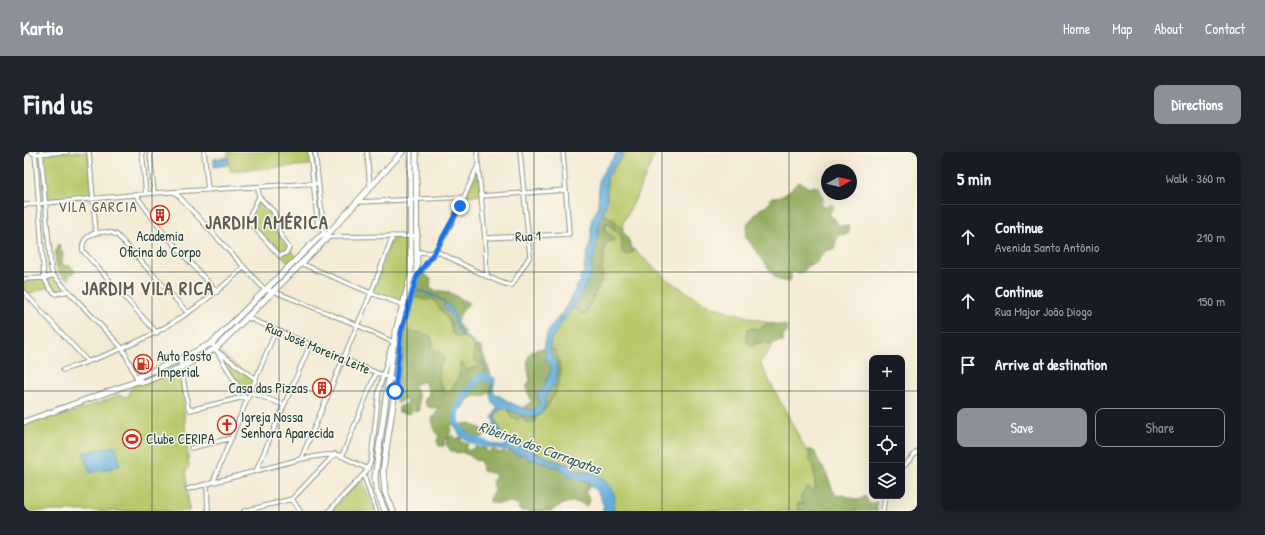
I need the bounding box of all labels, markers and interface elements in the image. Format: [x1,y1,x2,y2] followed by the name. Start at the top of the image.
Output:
[20,15,63,41] text: Kartio
[1063,19,1090,38] text: Home
[1112,19,1132,38] text: Map
[1154,19,1183,38] text: About
[1205,19,1245,38] text: Contact
[24,85,93,123] text: Find us
[1154,85,1241,124] button: Directions
[821,164,857,200] north arrow
[957,167,991,190] text: 5 min
[1166,169,1225,187] text: Walk · 360 m
[58,196,138,217] district label: VILA GARCIA
[451,197,469,215] route end
[149,204,171,226] building icon: Academia Oficina do Corpo
[205,210,329,235] district label: JARDIM AMÉRICA
[995,217,1043,238] text: Continue
[119,226,201,262] place label: Academia Oficina do Corpo
[515,226,541,245] street label: Rua 1
[957,226,979,248] icon: ahead
[1197,228,1225,246] text: 210 m
[995,238,1099,256] text: Avenida Santo Antônio
[82,276,214,301] district label: JARDIM VILA RICA
[995,281,1043,302] text: Continue
[957,290,979,312] icon: ahead
[1197,292,1225,310] text: 150 m
[995,302,1092,320] text: Rua Major João Diogo
[263,317,374,378] street label: Rua José Moreira Leite
[157,346,212,382] place label: Auto Posto Imperial
[132,353,154,375] fuel station icon: Auto Posto Imperial
[957,354,979,376] icon: arrive
[995,354,1107,375] text: Arrive at destination
[869,355,905,499] map controls
[869,355,905,391] button: +
[311,377,333,399] building icon: Casa das Pizzas
[228,378,308,397] place label: Casa das Pizzas
[386,382,404,400] route start
[869,391,905,427] button: −
[241,407,334,443] place label: Igreja Nossa Senhora Aparecida
[957,408,1087,447] button: Save
[1095,408,1225,447] button: Share
[216,414,238,436] church icon: Igreja Nossa Senhora Aparecida
[476,416,605,480] water label: Ribeirão dos Carrapatos
[869,427,905,463] button: locate
[121,428,143,450] sports icon: Clube CERIPA
[146,429,215,448] place label: Clube CERIPA
[869,463,905,499] button: layers

